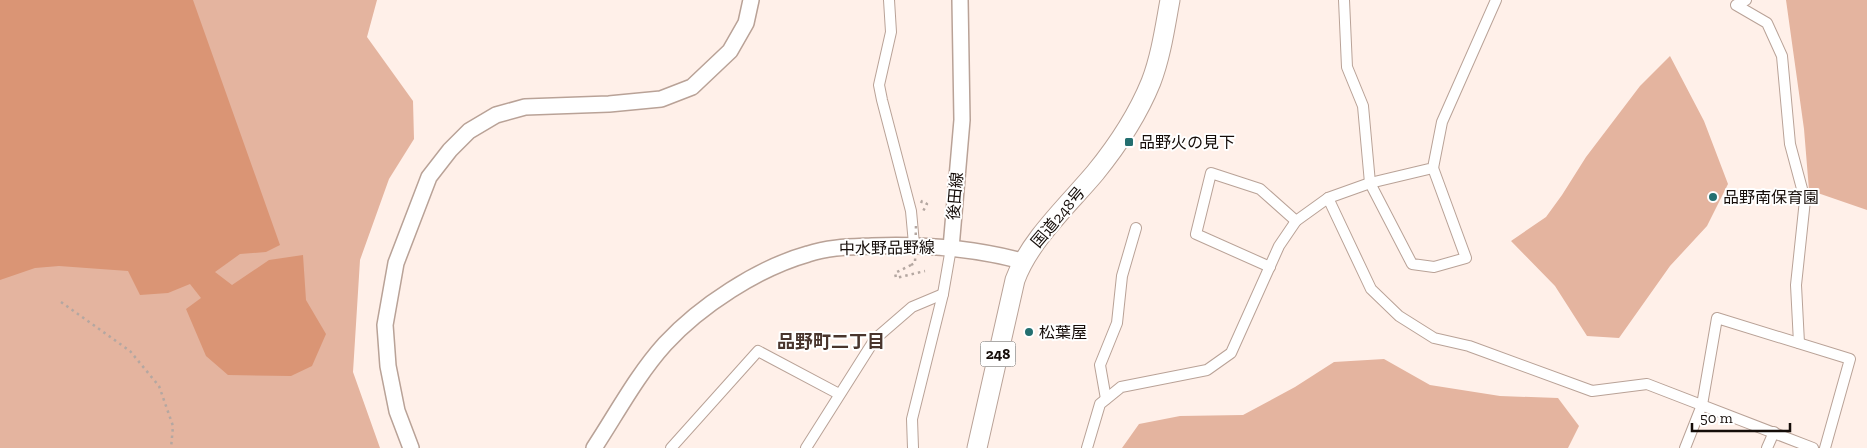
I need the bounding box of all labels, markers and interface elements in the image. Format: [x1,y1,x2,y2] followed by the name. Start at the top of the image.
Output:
[1139,133,1235,152] place label: 品野火の見下
[1123,136,1135,148] marker: 品野火の見下
[943,171,967,221] street label: 後田線
[1027,183,1089,251] street label: 国道248号
[1723,188,1819,207] place label: 品野南保育園
[1707,191,1719,203] marker: 品野南保育園
[839,238,935,258] street label: 中水野品野線
[1039,323,1087,342] place label: 松葉屋
[1023,326,1035,338] marker: 松葉屋
[777,331,885,353] district label: 品野町二丁目
[980,342,1016,366] road number: 248
[1692,400,1790,432] scale bar
[1700,409,1733,427] text: 50 m

